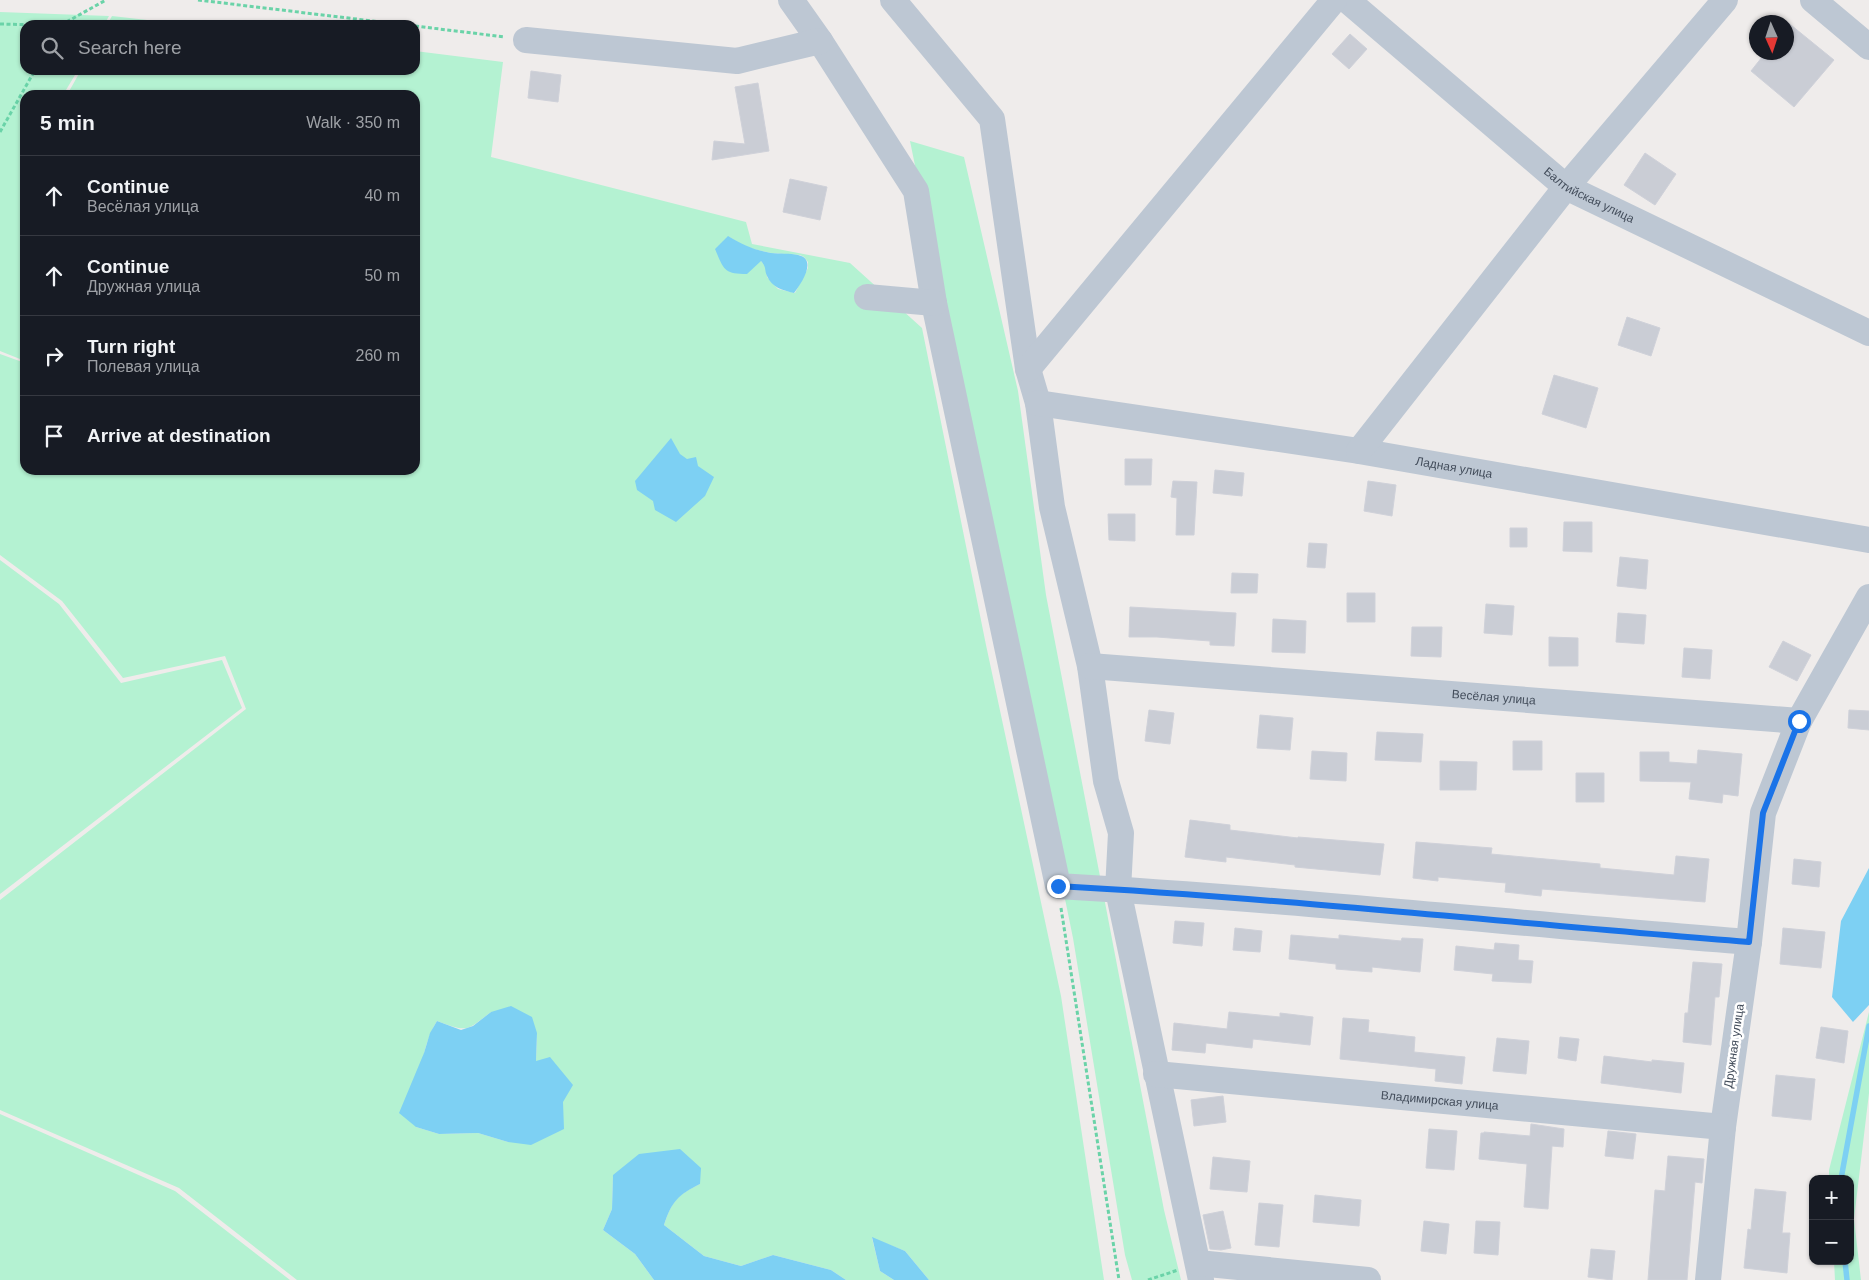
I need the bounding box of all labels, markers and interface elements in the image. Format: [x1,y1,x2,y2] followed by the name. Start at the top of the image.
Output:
[1749,15,1794,60] north arrow
[20,20,420,75] search box
[38,34,66,62] icon: search
[78,37,182,58] text: Search here
[40,111,95,134] text: 5 min
[306,114,400,131] text: Walk · 350 m
[1541,164,1637,226] street label: Балтийская улица
[87,176,169,197] text: Continue
[40,182,68,210] icon: ahead
[364,187,400,204] text: 40 m
[87,198,199,215] text: Весёлая улица
[87,256,169,277] text: Continue
[40,262,68,290] icon: ahead
[364,267,400,284] text: 50 m
[87,278,200,295] text: Дружная улица
[87,336,175,357] text: Turn right
[40,342,68,370] icon: right
[356,347,400,364] text: 260 m
[87,358,200,375] text: Полевая улица
[40,422,68,450] icon: arrive
[87,425,271,446] text: Arrive at destination
[1414,454,1494,481] street label: Ладная улица
[1451,687,1536,708] street label: Весёлая улица
[1788,710,1811,733] route start
[1047,875,1070,898] route end
[1721,1003,1747,1089] street label: Дружная улица
[1380,1088,1500,1113] street label: Владимирская улица
[1809,1175,1854,1265] map controls
[1809,1175,1854,1220] button: +
[1809,1220,1854,1265] button: −

